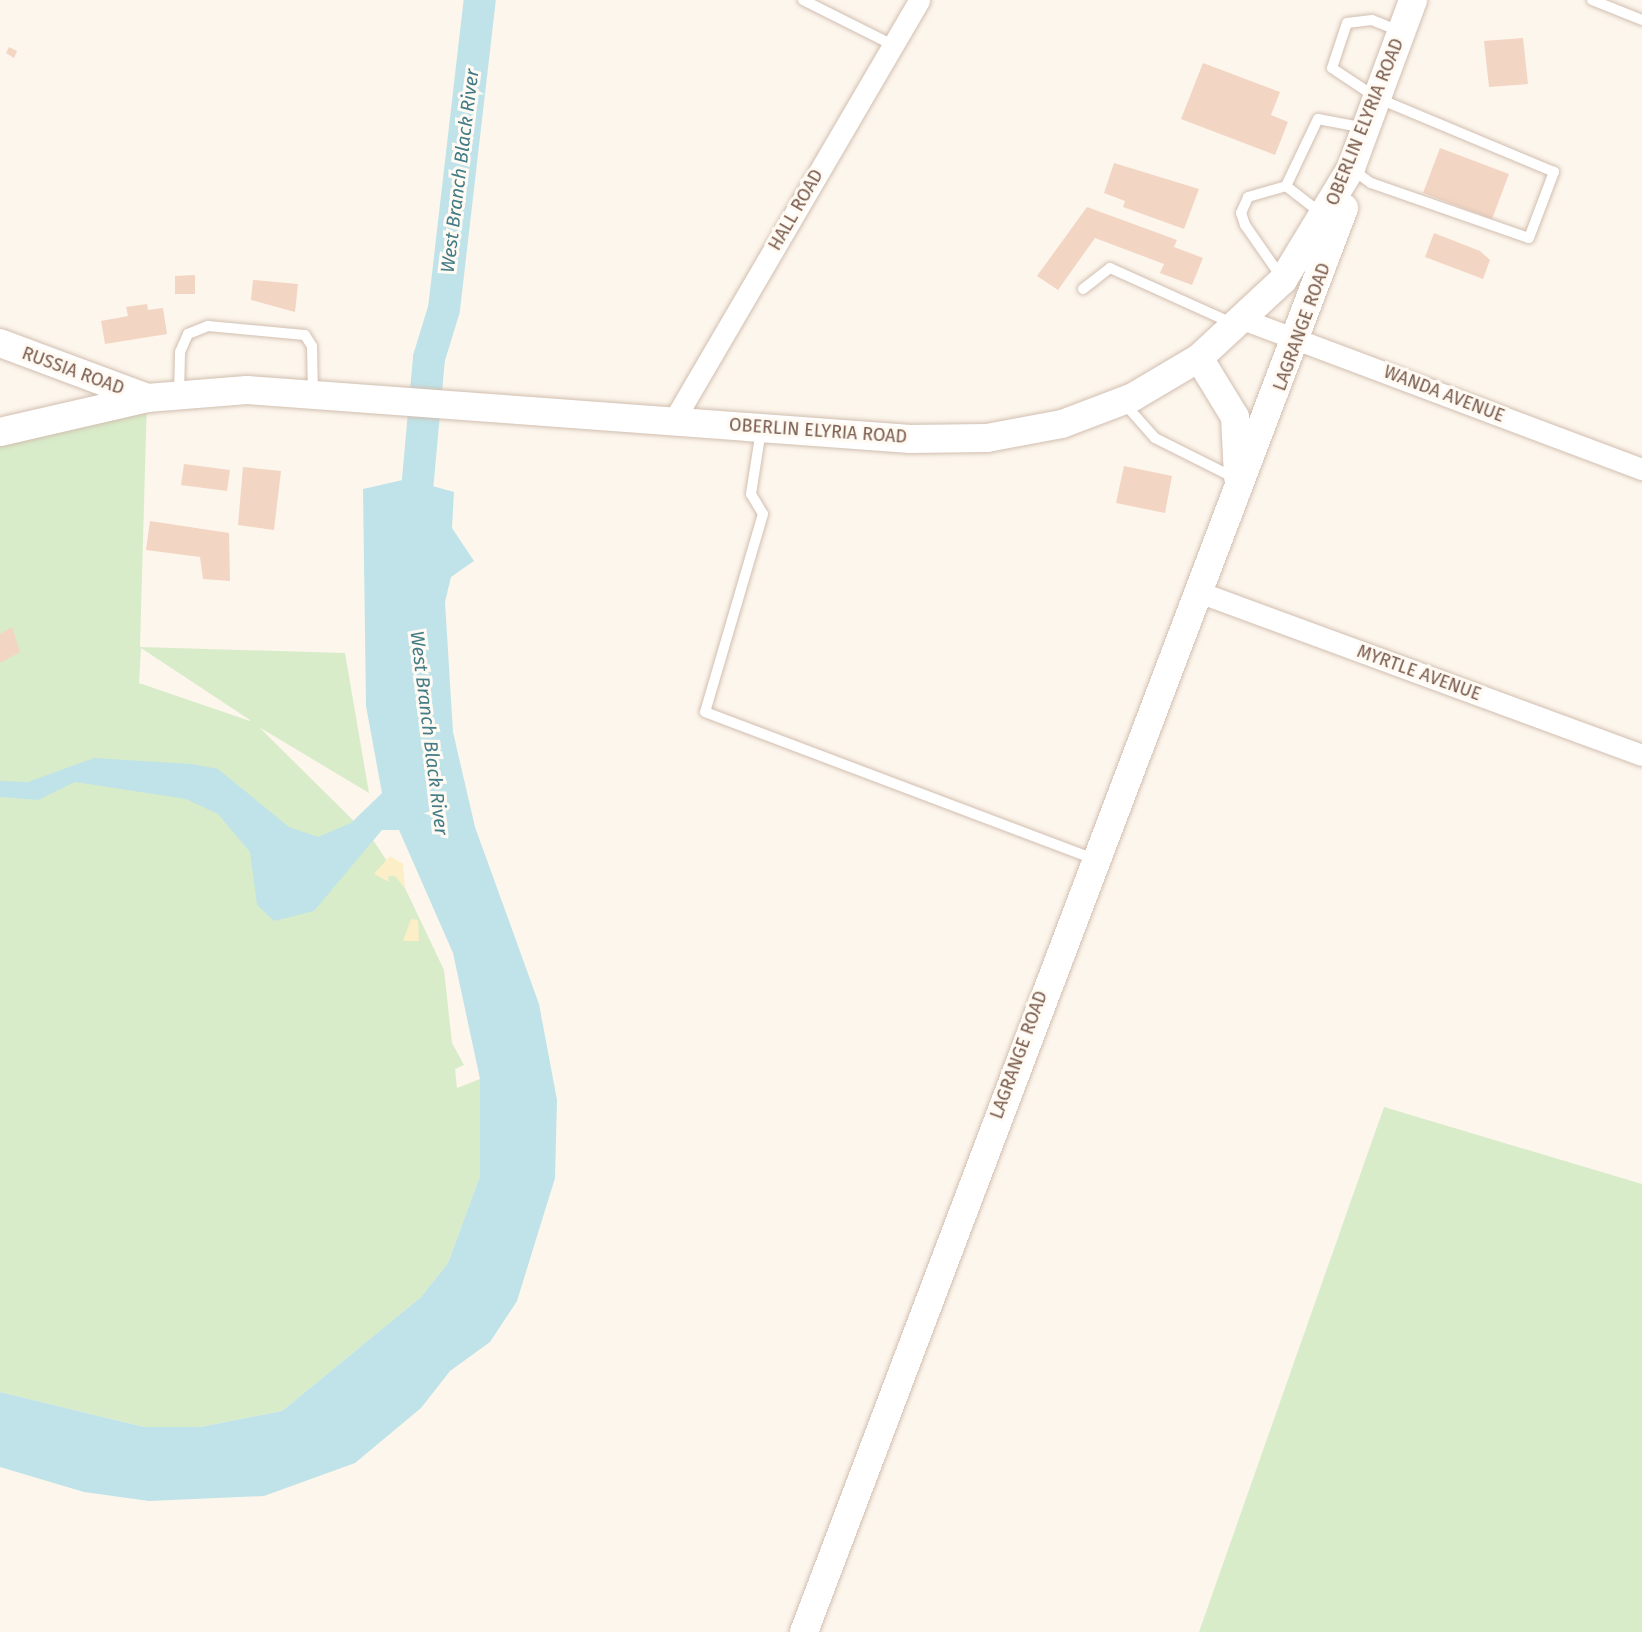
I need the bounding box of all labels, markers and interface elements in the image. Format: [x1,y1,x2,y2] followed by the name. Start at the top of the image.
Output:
[1322,35,1408,209] street label: OBERLIN ELYRIA ROAD
[436,68,484,274] water label: West Branch Black River
[764,166,828,254] street label: HALL ROAD
[1269,260,1335,394] street label: LAGRANGE ROAD
[19,343,127,399] street label: RUSSIA ROAD
[1381,361,1507,427] street label: WANDA AVENUE
[728,414,908,448] street label: OBERLIN ELYRIA ROAD
[405,630,453,836] water label: West Branch Black River
[1354,641,1484,705] street label: MYRTLE AVENUE
[986,988,1052,1122] street label: LAGRANGE ROAD

